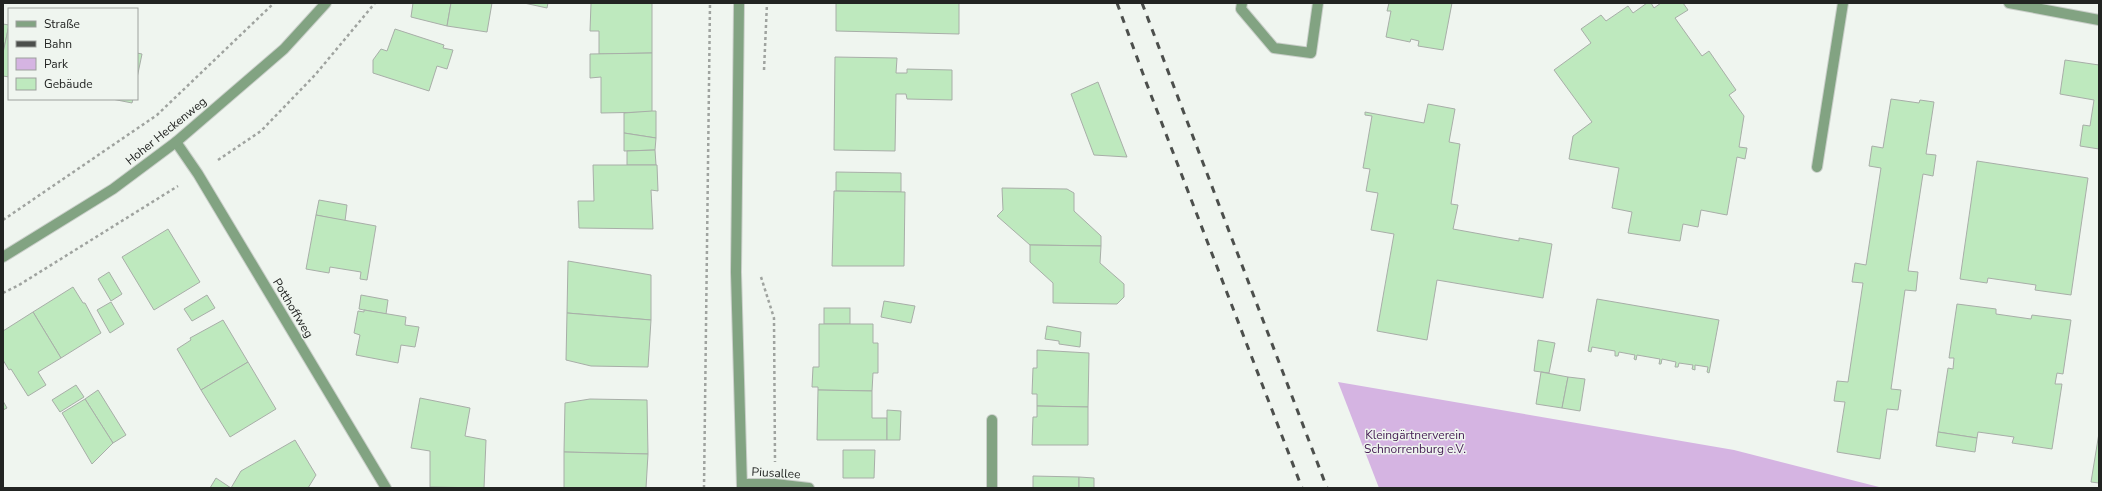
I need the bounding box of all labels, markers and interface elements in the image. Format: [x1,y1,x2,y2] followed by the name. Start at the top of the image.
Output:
[8,8,138,100] legend
[44,16,80,32] text: Straße
[44,36,72,52] text: Bahn
[44,56,69,72] text: Park
[44,76,93,92] text: Gebäude
[122,93,210,169] street label: Hoher Heckenweg
[269,275,317,341] street label: Potthoffweg
[1364,427,1466,457] park label: Kleingärtnerverein Schnorrenburg e.V.
[751,464,801,482] street label: Piusallee

